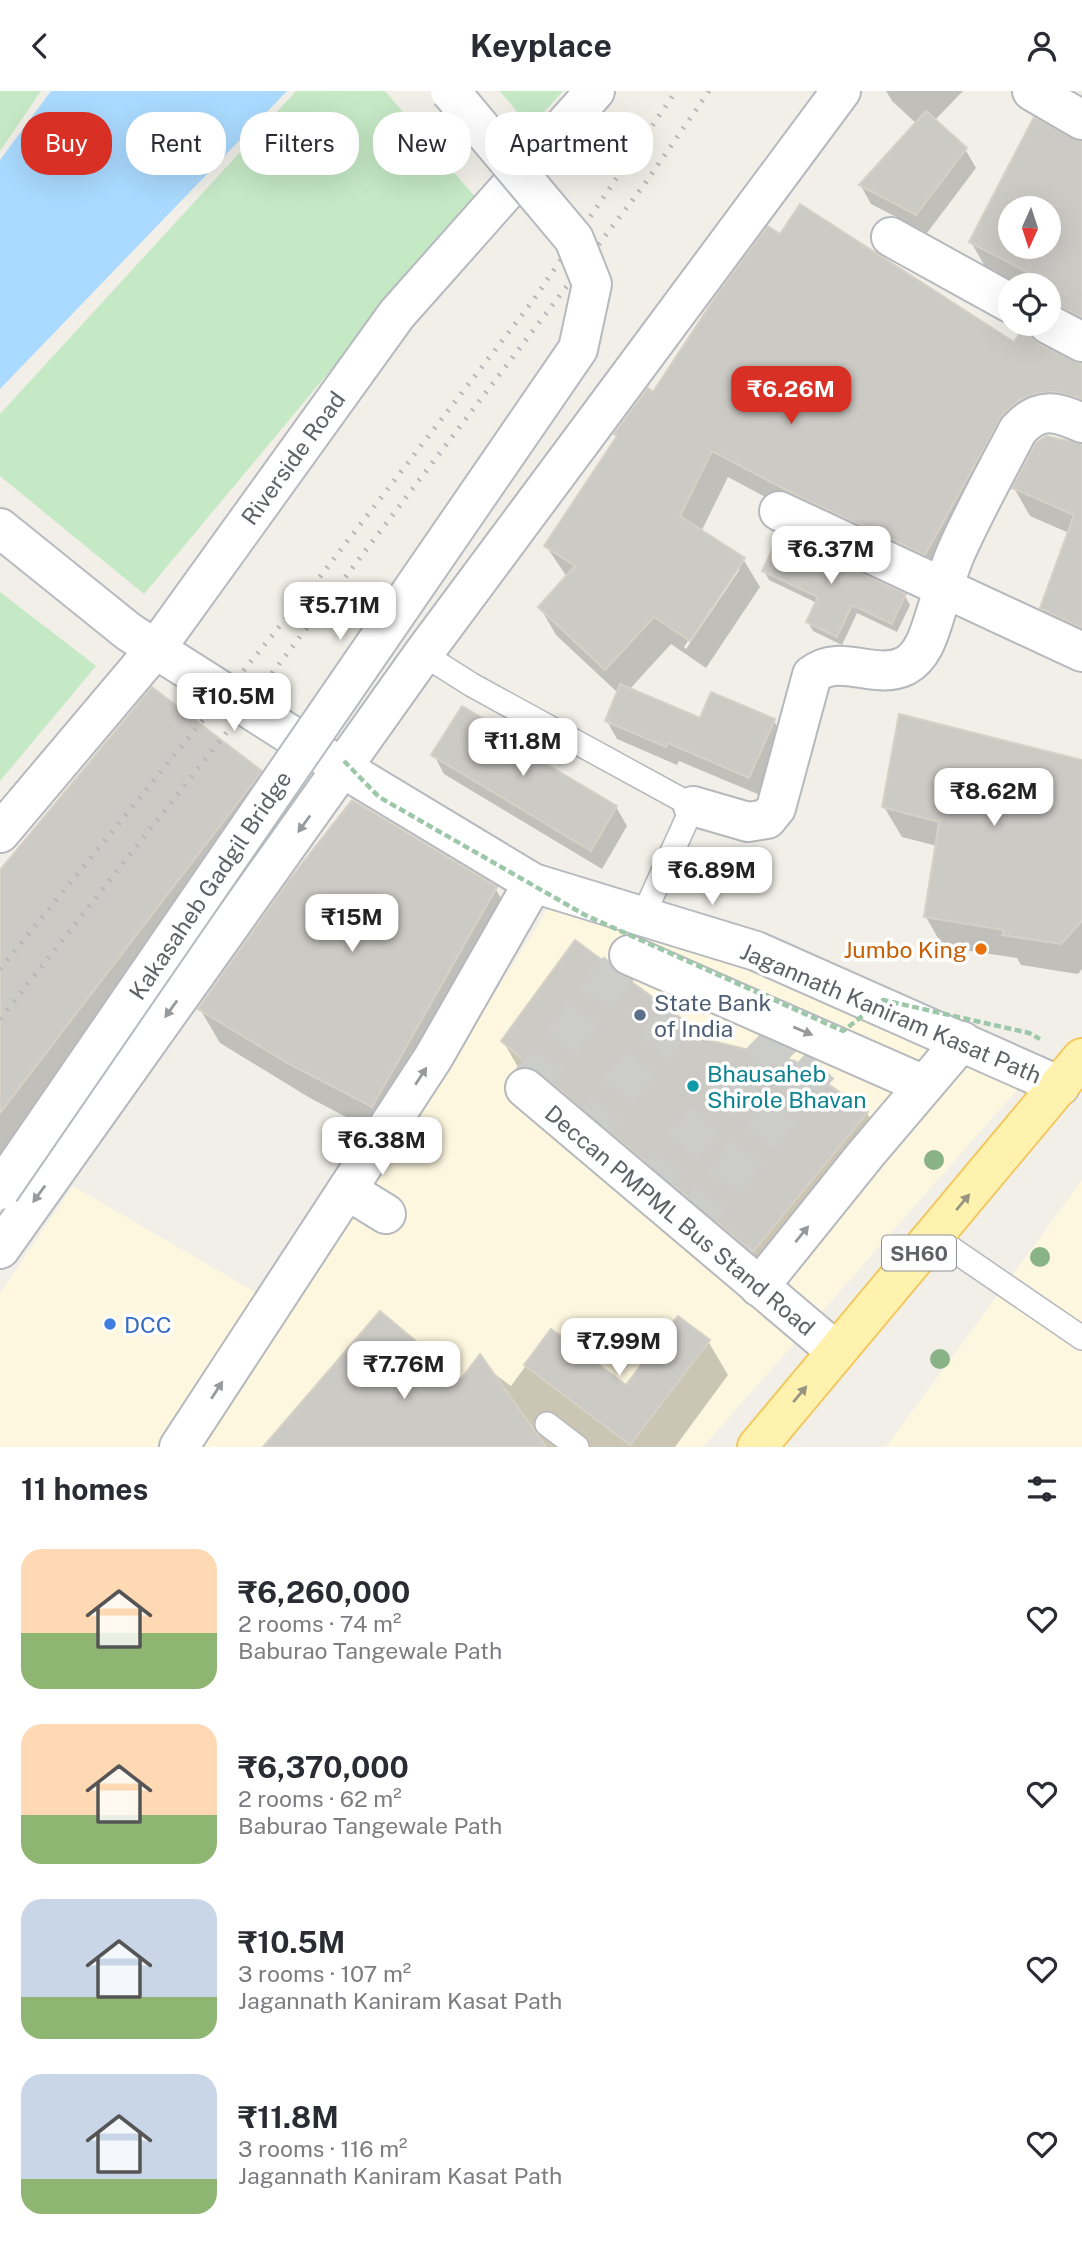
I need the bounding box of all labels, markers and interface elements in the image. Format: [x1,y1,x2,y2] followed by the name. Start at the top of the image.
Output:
[21,27,59,65] icon: back
[470,27,612,64] text: Keyplace
[1023,27,1061,65] icon: person
[21,112,112,175] chip: Buy
[126,112,226,175] chip: Rent
[240,112,359,175] chip: Filters
[373,112,471,175] chip: New
[485,112,653,175] chip: Apartment
[998,196,1060,259] north arrow
[998,196,1061,336] map controls
[998,273,1061,336] button: locate
[734,367,848,426] pin: ₹6.26M
[747,375,835,402] text: ₹6.26M
[236,386,350,530] street label: Riverside Road
[774,526,888,586] pin: ₹6.37M
[788,535,874,562] text: ₹6.37M
[283,582,397,642] pin: ₹5.71M
[300,591,380,618] text: ₹5.71M
[177,673,291,733] pin: ₹10.5M
[193,682,275,709] text: ₹10.5M
[466,719,580,778] pin: ₹11.8M
[484,727,562,754] text: ₹11.8M
[123,766,297,1004] street label: Kakasaheb Gadgil Bridge
[937,769,1051,828] pin: ₹8.62M
[950,777,1038,804] text: ₹8.62M
[297,815,311,834] one-way arrow
[655,847,769,907] pin: ₹6.89M
[668,856,756,883] text: ₹6.89M
[311,895,393,954] pin: ₹15M
[321,903,383,930] text: ₹15M
[843,936,967,963] place label: Jumbo King
[736,937,1046,1089] street label: Jagannath Kaniram Kasat Path
[973,941,989,957] marker: Jumbo King
[654,989,772,1042] place label: State Bank of India
[165,1000,179,1018] one-way arrow
[632,1007,648,1023] marker: State Bank of India
[793,1026,814,1037] one-way arrow
[707,1060,866,1113] place label: Bhausaheb Shirole Bhavan
[415,1066,428,1086] one-way arrow
[685,1078,701,1094] marker: Bhausaheb Shirole Bhavan
[540,1099,820,1341] street label: Deccan PMPML Bus Stand Road
[325,1117,439,1177] pin: ₹6.38M
[338,1126,426,1153] text: ₹6.38M
[32,1185,46,1203] one-way arrow
[955,1193,970,1210] one-way arrow
[794,1225,809,1243] one-way arrow
[882,1235,956,1271] road number: SH60
[124,1311,172,1338] place label: DCC
[102,1316,118,1332] marker: DCC
[562,1319,676,1378] pin: ₹7.99M
[577,1327,661,1354] text: ₹7.99M
[347,1341,461,1401] pin: ₹7.76M
[363,1350,445,1377] text: ₹7.76M
[210,1380,223,1399] one-way arrow
[793,1386,808,1404] one-way arrow
[1023,1470,1061,1508] icon: filters
[21,1471,148,1507] text: 11 homes
[238,1574,410,1610] text: ₹6,260,000
[77,1577,161,1661] icon: home
[1023,1600,1061,1638] icon: heart
[238,1610,401,1637] text: 2 rooms · 74 m²
[238,1637,502,1664] text: Baburao Tangewale Path
[238,1749,409,1785] text: ₹6,370,000
[77,1752,161,1836] icon: home
[1023,1775,1061,1813] icon: heart
[238,1785,402,1812] text: 2 rooms · 62 m²
[238,1812,502,1839] text: Baburao Tangewale Path
[238,1924,345,1960] text: ₹10.5M
[77,1927,161,2011] icon: home
[1023,1950,1061,1988] icon: heart
[238,1960,411,1987] text: 3 rooms · 107 m²
[238,1987,562,2014] text: Jagannath Kaniram Kasat Path
[238,2099,339,2135] text: ₹11.8M
[77,2102,161,2186] icon: home
[1023,2125,1061,2163] icon: heart
[238,2135,408,2162] text: 3 rooms · 116 m²
[238,2162,562,2189] text: Jagannath Kaniram Kasat Path

